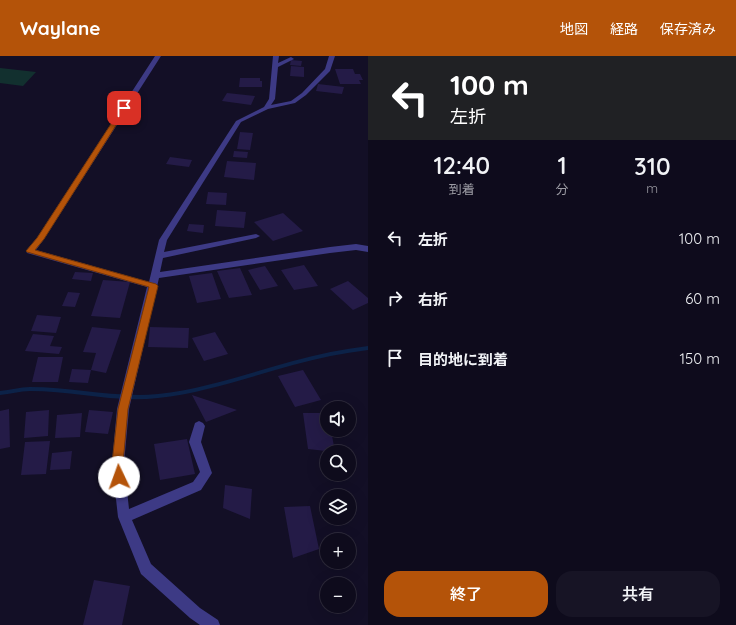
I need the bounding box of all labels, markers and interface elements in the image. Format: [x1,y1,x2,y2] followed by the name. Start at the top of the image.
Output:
[20,16,100,40] text: Waylane
[560,20,588,38] text: 地図
[610,20,638,38] text: 経路
[660,20,716,38] text: 保存済み
[450,67,529,102] text: 100 m
[384,72,436,124] icon: left
[107,91,141,125] pin
[113,97,135,119] icon: arrive
[450,105,486,128] text: 左折
[433,150,490,180] text: 12:40
[558,150,567,180] text: 1
[634,151,671,181] text: 310
[646,180,658,196] text: m
[449,181,475,197] text: 到着
[556,181,569,197] text: 分
[384,227,406,249] icon: left
[679,229,720,248] text: 100 m
[418,230,448,249] text: 左折
[384,287,406,309] icon: right
[685,289,720,308] text: 60 m
[418,290,448,309] text: 右折
[384,347,406,369] icon: arrive
[680,349,720,368] text: 150 m
[418,350,508,369] text: 目的地に到着
[320,401,356,613] map controls
[320,401,356,437] button: sound
[320,445,356,481] button: search
[98,456,140,498] position arrow
[320,489,356,525] button: layers
[320,533,356,569] button: +
[384,571,548,617] button: 終了
[556,571,720,617] button: 共有
[320,577,356,613] button: −

